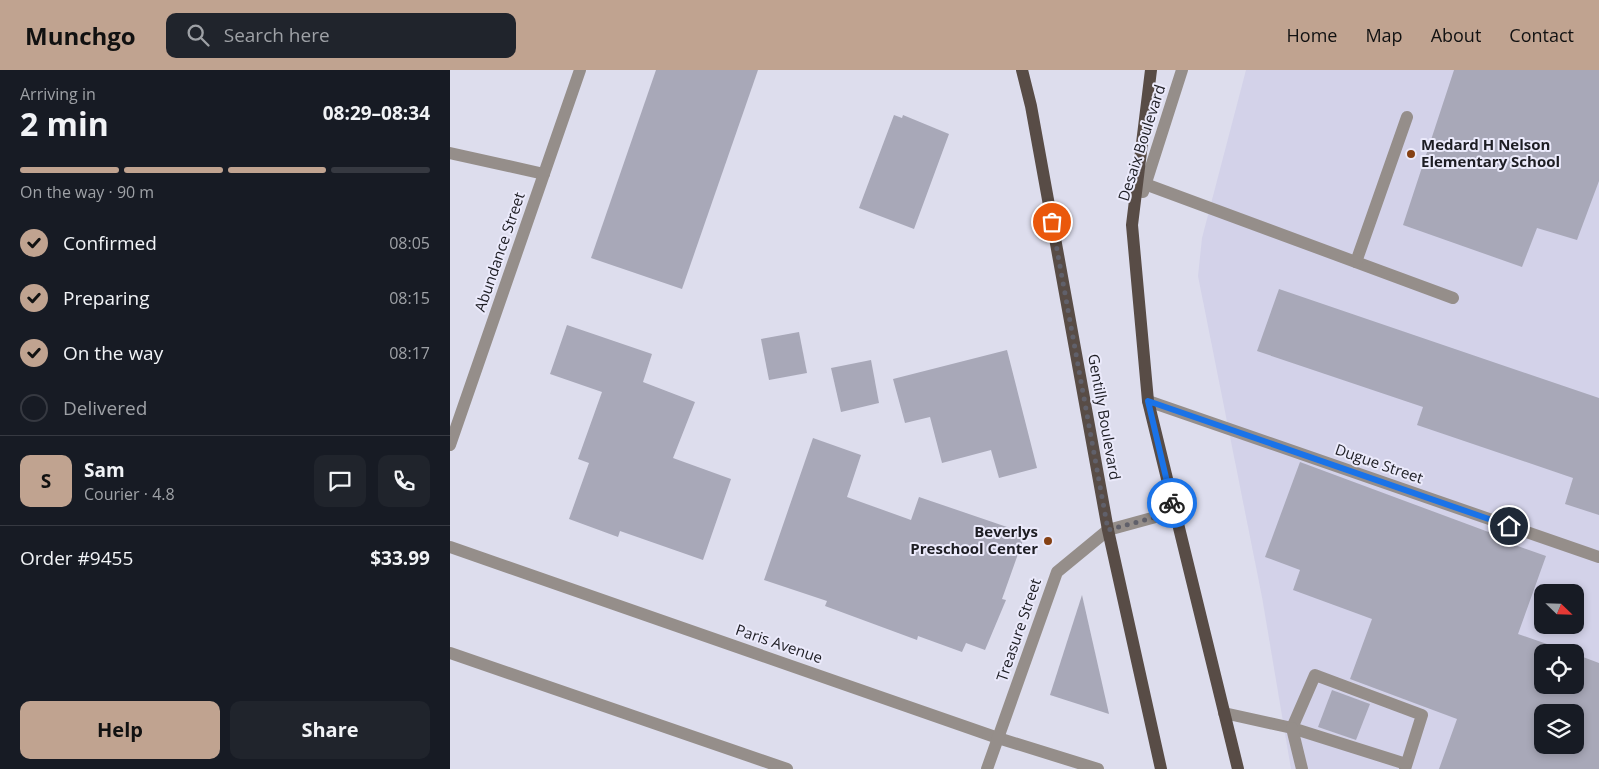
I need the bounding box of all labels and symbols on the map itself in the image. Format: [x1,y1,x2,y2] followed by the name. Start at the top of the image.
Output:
[1113,82,1169,204] street label: Desaix Boulevard
[1421,134,1560,171] place label: Medard H Nelson Elementary School
[1405,148,1417,160] marker: Medard H Nelson Elementary School
[469,189,529,314] street label: Abundance Street
[1031,201,1073,243] pin
[1084,352,1126,482] street label: Gentilly Boulevard
[1333,439,1426,487] street label: Dugue Street
[1147,478,1197,528] courier
[1488,505,1530,547] pin
[910,521,1038,558] place label: Beverlys Preschool Center
[1042,535,1054,547] marker: Beverlys Preschool Center
[991,575,1045,684] street label: Treasure Street
[1534,584,1584,634] north arrow
[733,619,825,667] street label: Paris Avenue

